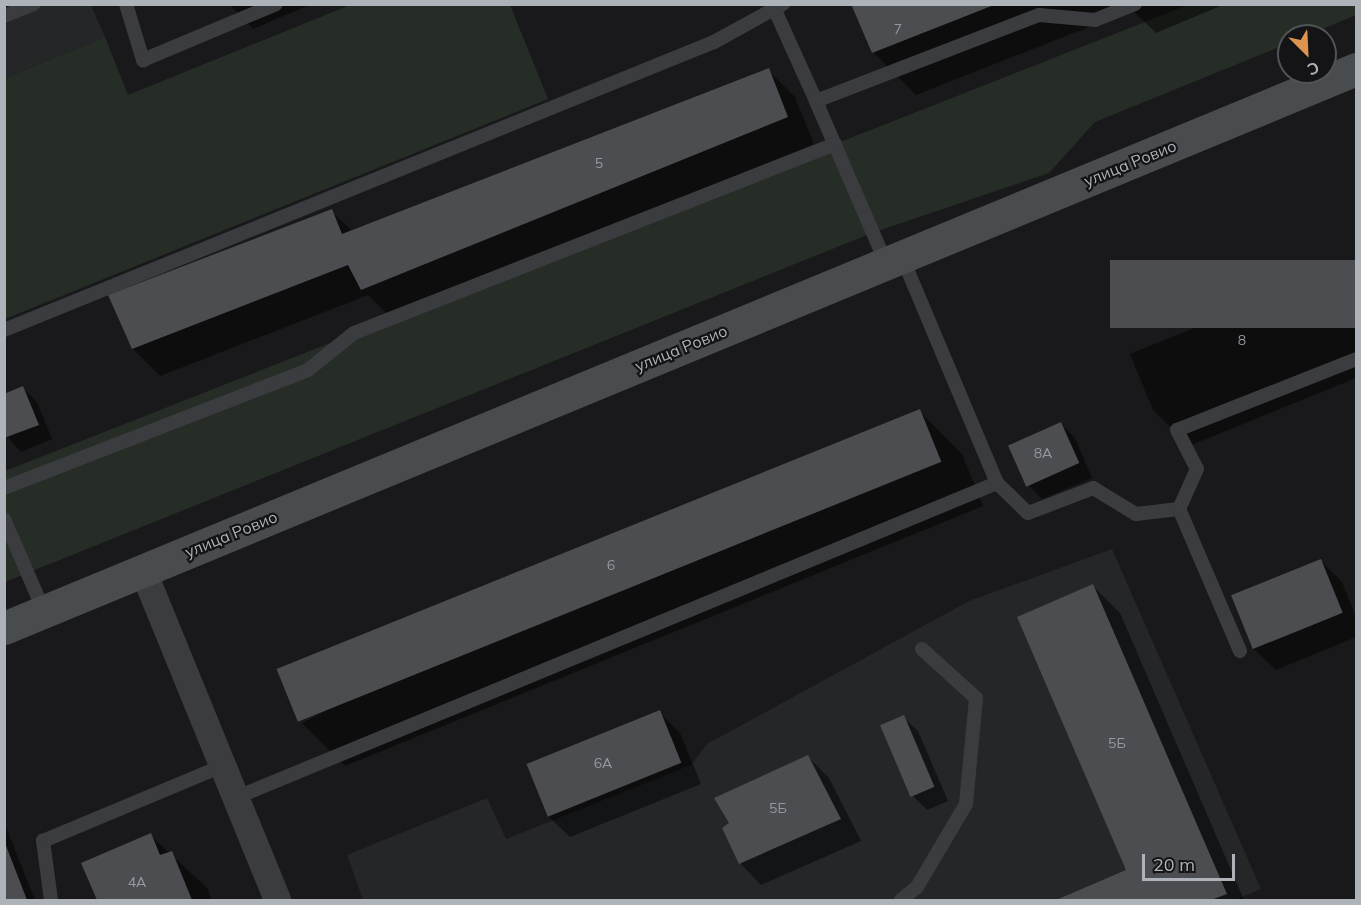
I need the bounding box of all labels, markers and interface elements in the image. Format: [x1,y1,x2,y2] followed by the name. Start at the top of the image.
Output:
[894,21,902,37] house number: 7
[1277,24,1337,84] north arrow
[1304,57,1323,80] text: С
[1081,136,1179,190] street label: улица Ровио
[595,155,603,171] house number: 5
[632,321,730,375] street label: улица Ровио
[1238,332,1246,348] house number: 8
[1034,445,1052,461] house number: 8А
[182,507,280,561] street label: улица Ровио
[607,557,615,573] house number: 6
[1108,735,1126,751] house number: 5Б
[594,755,612,771] house number: 6А
[769,800,787,816] house number: 5Б
[1145,842,1238,880] scale bar
[1153,853,1195,876] text: 20 m
[128,874,146,890] house number: 4А

